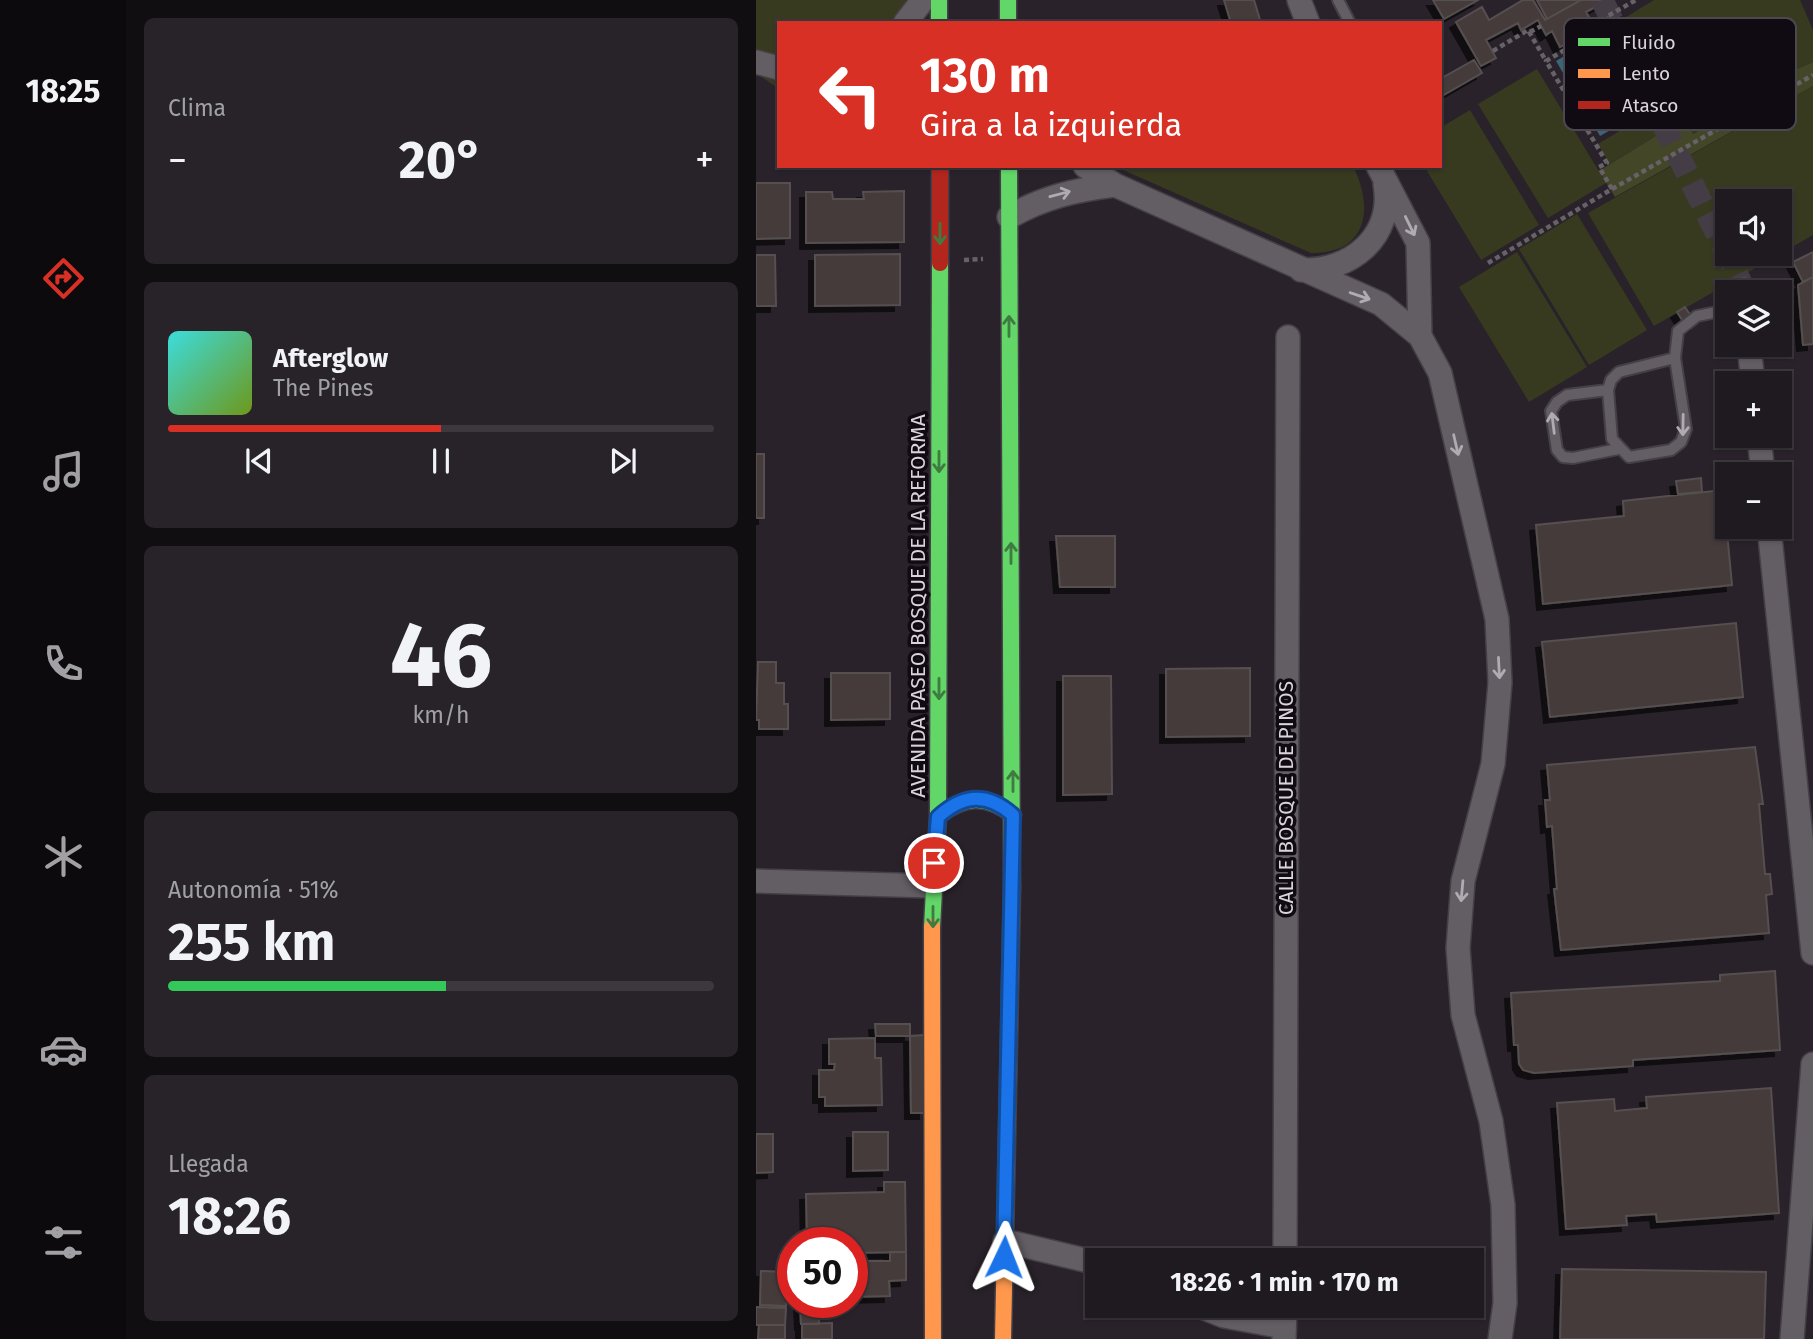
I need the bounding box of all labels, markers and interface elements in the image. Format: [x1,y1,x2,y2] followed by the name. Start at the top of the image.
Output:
[1564,18,1796,130] legend
[1622,31,1676,54] text: Fluido
[920,46,1050,105] text: 130 m
[805,49,896,140] icon: left
[1622,62,1670,85] text: Lento
[26,72,100,110] text: 18:25
[168,94,226,122] text: Clima
[1622,94,1678,117] text: Atasco
[920,106,1182,144] text: Gira a la izquierda
[399,129,483,192] text: 20°
[168,137,187,183] text: −
[695,137,714,183] text: +
[1049,187,1071,200] one-way arrow
[1715,189,1792,539] map controls
[1715,189,1792,266] button: sound
[1404,215,1418,236] one-way arrow
[933,223,947,246] one-way arrow
[39,254,88,303] icon: directions
[1715,280,1792,357] button: layers
[1349,291,1371,303] one-way arrow
[1002,315,1016,338] one-way arrow
[273,343,388,374] text: Afterglow
[1715,371,1792,448] button: +
[273,374,374,402] text: The Pines
[1547,412,1560,435] one-way arrow
[1676,413,1690,436] one-way arrow
[905,414,931,798] street label: AVENIDA PASEO BOSQUE DE LA REFORMA
[1450,433,1463,456] one-way arrow
[240,442,278,480] icon: previous
[422,442,460,480] icon: pause
[604,442,642,480] icon: next
[39,447,88,496] icon: music
[932,450,946,473] one-way arrow
[1715,462,1792,539] button: −
[1004,542,1018,565] one-way arrow
[390,601,492,710] text: 46
[39,639,88,688] icon: phone
[1493,656,1506,679] one-way arrow
[932,678,946,701] one-way arrow
[1273,681,1299,915] street label: CALLE BOSQUE DE PINOS
[413,701,469,729] text: km/h
[1006,770,1019,793] one-way arrow
[39,832,88,881] icon: climate
[904,833,964,893] pin
[915,844,953,882] icon: arrive
[168,876,339,904] text: Autonomía · 51%
[1455,880,1468,902] one-way arrow
[926,905,940,928] one-way arrow
[168,911,335,974] text: 255 km
[39,1025,88,1074] icon: car
[168,1150,249,1178] text: Llegada
[168,1185,291,1248] text: 18:26
[39,1218,88,1267] icon: filters
[967,1220,1041,1294] position arrow
[777,1227,868,1318] speed limit sign: 50
[1170,1267,1399,1298] text: 18:26 · 1 min · 170 m

